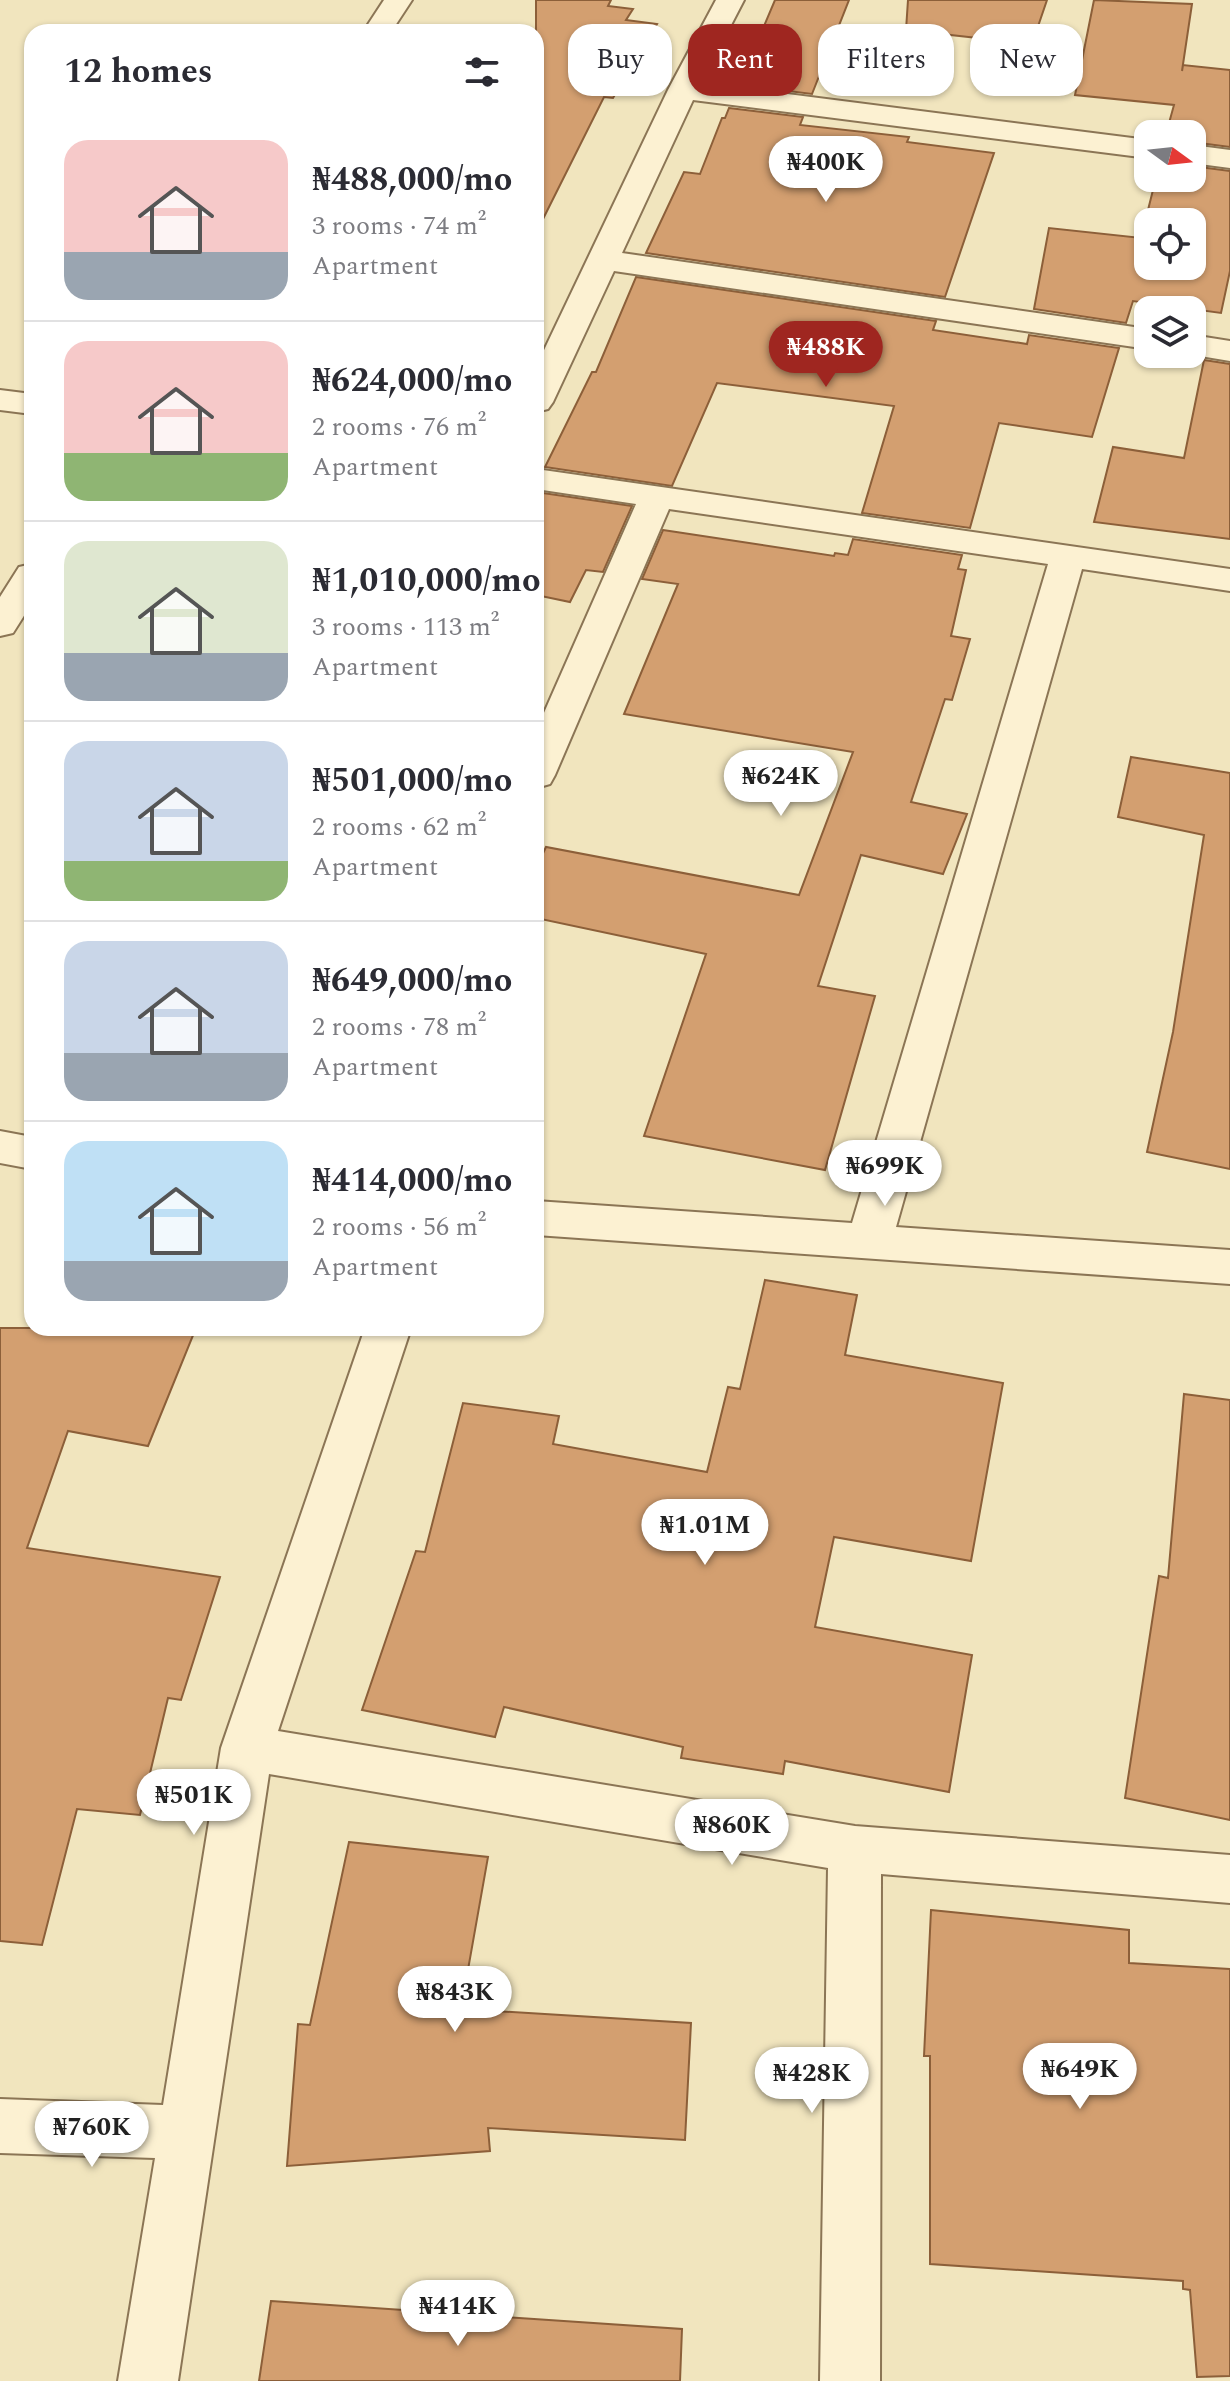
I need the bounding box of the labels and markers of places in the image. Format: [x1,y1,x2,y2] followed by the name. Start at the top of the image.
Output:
[770,136,882,204] pin: ₦400K
[770,321,882,389] pin: ₦488K
[725,750,837,818] pin: ₦624K
[829,1140,941,1208] pin: ₦699K
[640,1499,770,1567] pin: ₦1.01M
[138,1769,250,1837] pin: ₦501K
[676,1799,788,1867] pin: ₦860K
[399,1966,511,2034] pin: ₦843K
[1024,2043,1136,2111] pin: ₦649K
[756,2047,868,2115] pin: ₦428K
[36,2101,148,2169] pin: ₦760K
[402,2280,514,2348] pin: ₦414K

